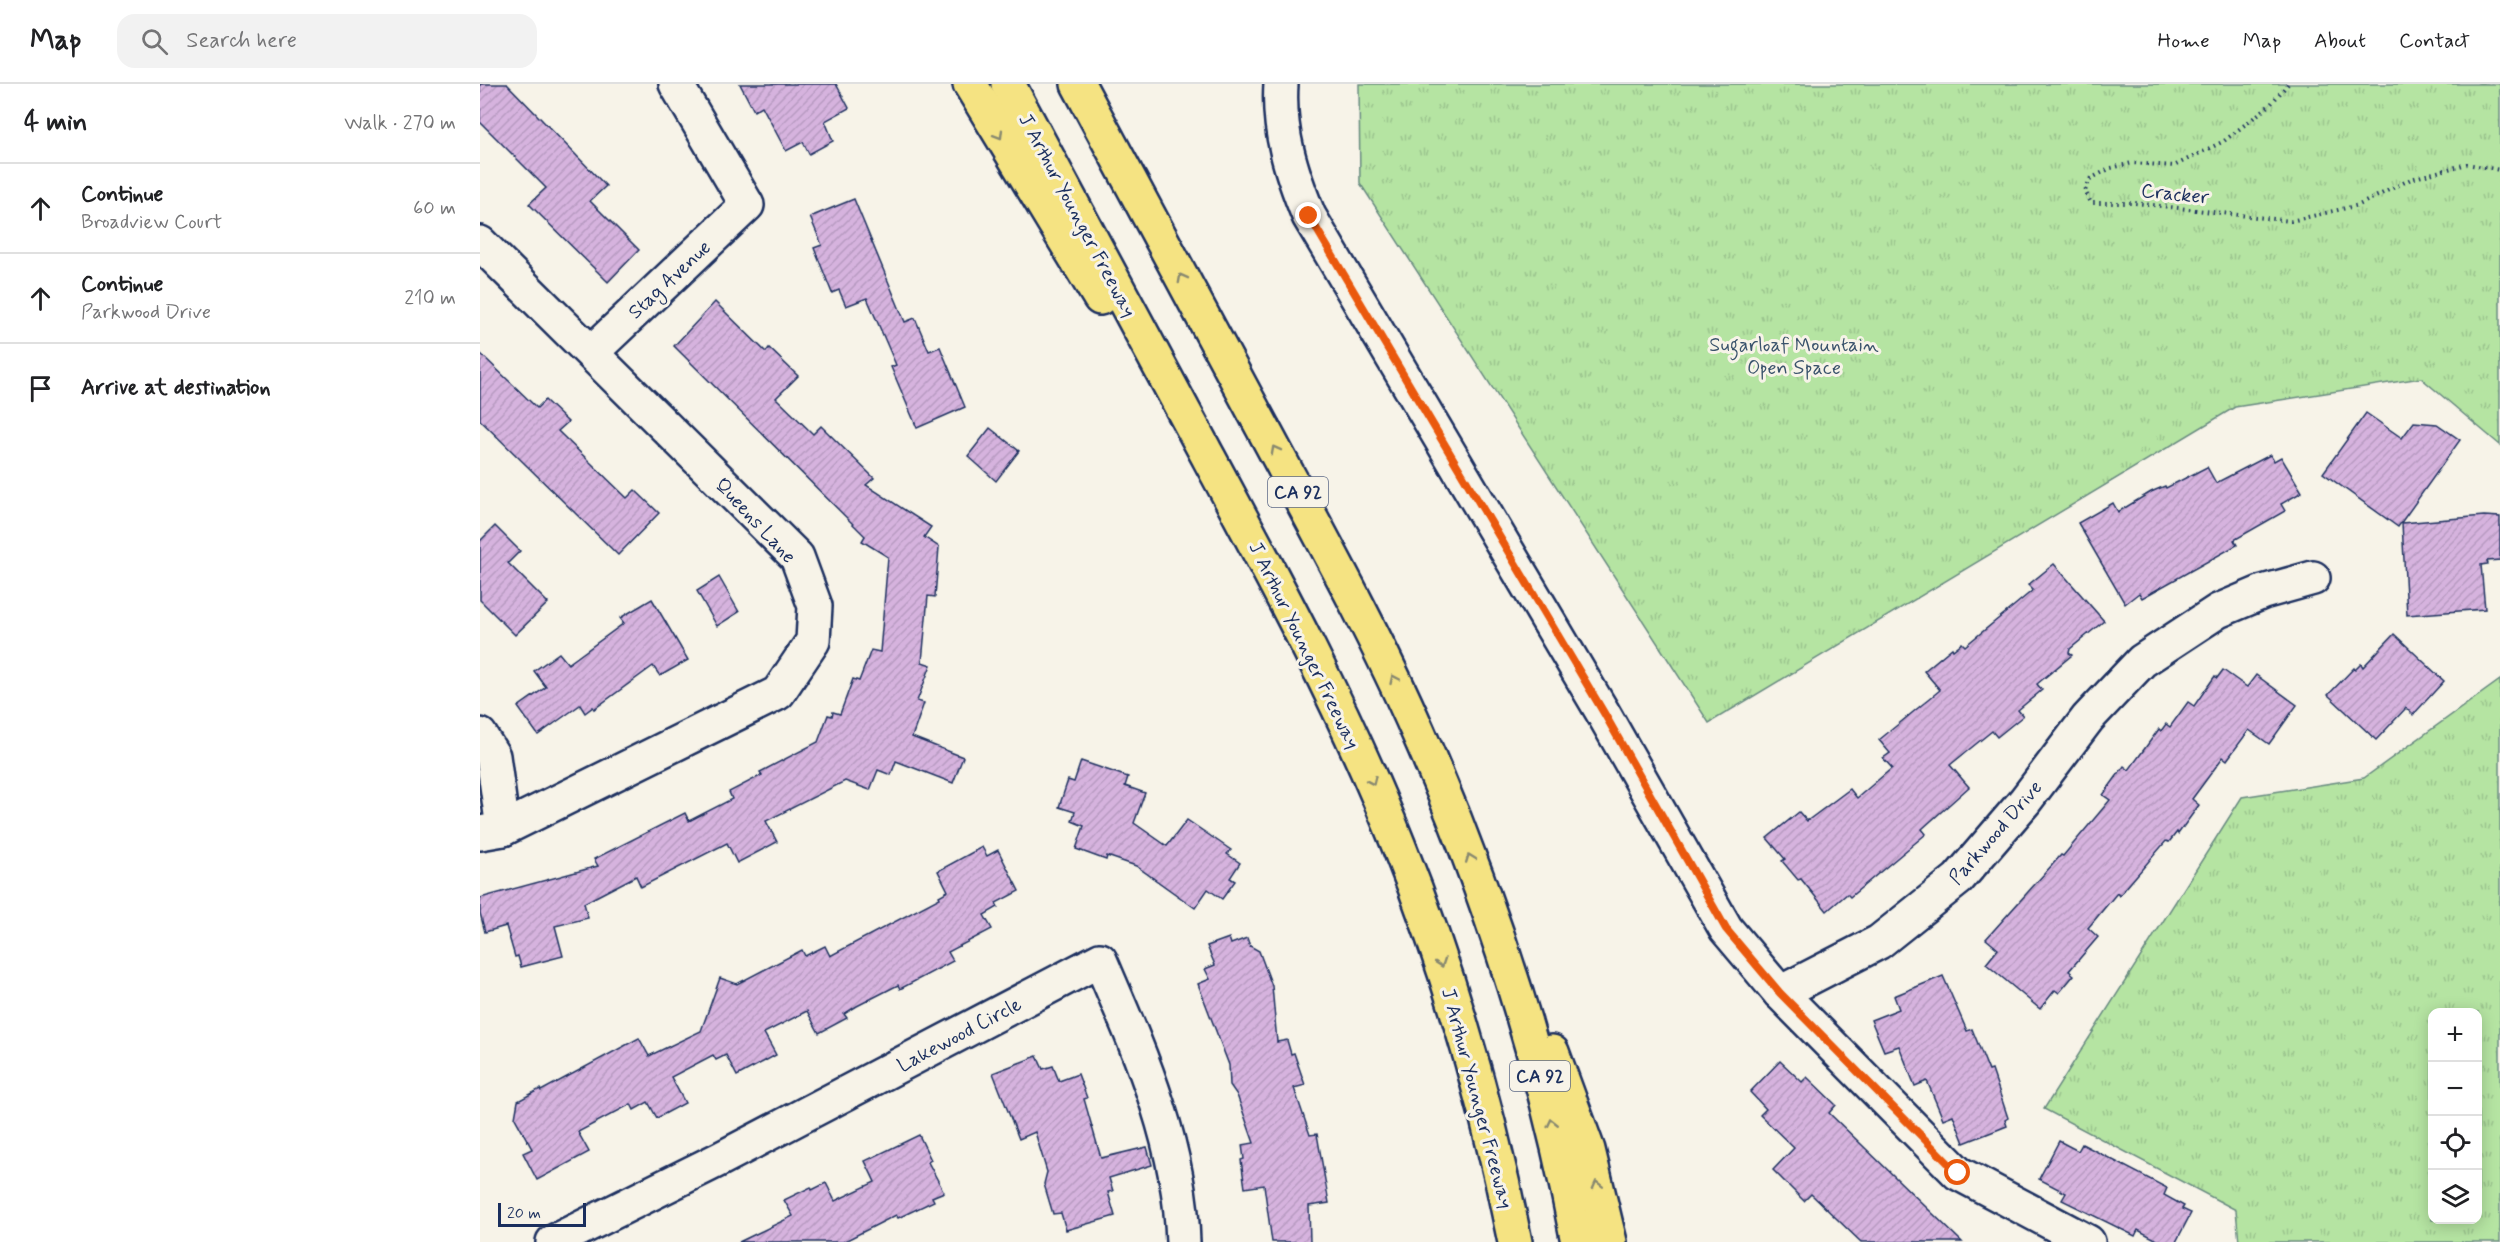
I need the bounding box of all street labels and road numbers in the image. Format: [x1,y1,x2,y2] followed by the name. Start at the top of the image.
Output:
[1011,109,1142,322] street label: J Arthur Younger Freeway
[2140,178,2211,212] street label: Cracker
[623,235,718,326] street label: Stag Avenue
[708,472,802,570] street label: Queens Lane
[1268,477,1328,507] road number: CA 92
[1242,538,1366,754] street label: J Arthur Younger Freeway
[1943,775,2049,891] street label: Parkwood Drive
[1434,985,1519,1212] street label: J Arthur Younger Freeway
[893,991,1027,1079] street label: Lakewood Circle
[1510,1061,1570,1091] road number: CA 92

